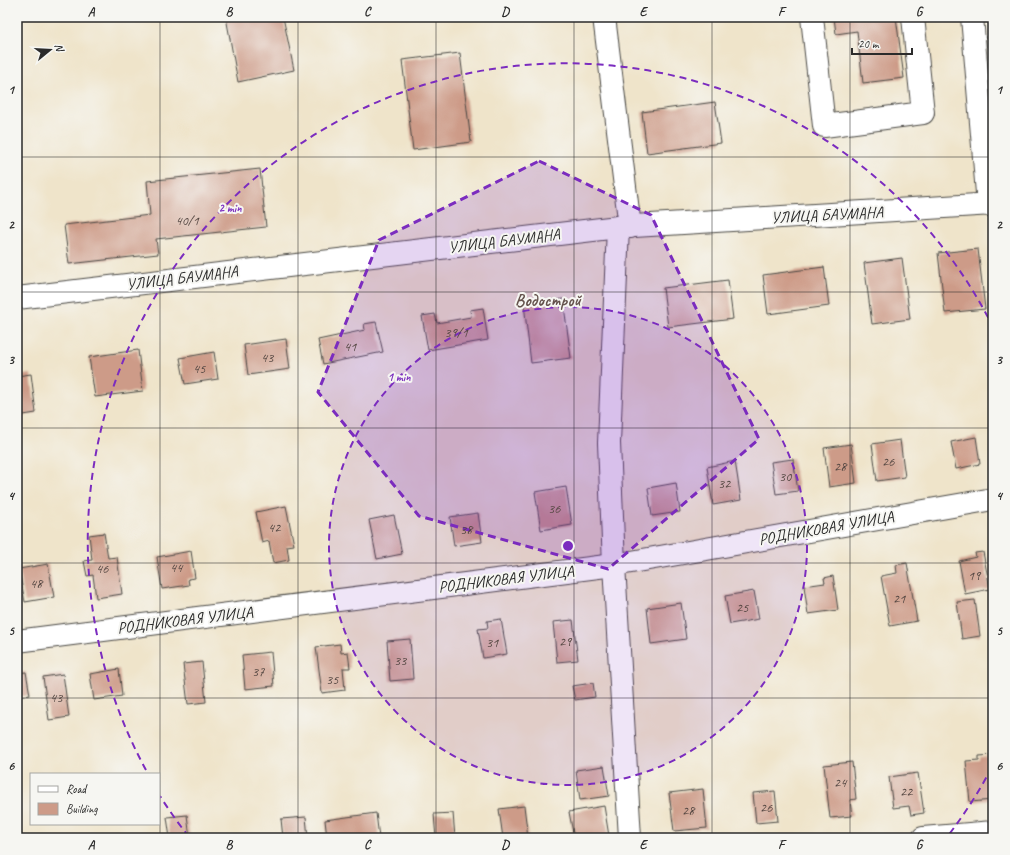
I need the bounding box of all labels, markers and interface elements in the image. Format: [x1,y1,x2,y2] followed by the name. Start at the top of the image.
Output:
[88,4,96,20] text: A
[226,4,234,20] text: B
[364,4,372,20] text: C
[501,4,510,20] text: D
[640,4,649,20] text: E
[778,4,787,20] text: F
[916,4,924,20] text: G
[30,30,70,70] north arrow
[852,30,912,56] scale bar
[858,36,880,52] text: 20 m
[52,42,68,54] text: N
[8,82,16,98] text: 1
[996,82,1004,98] text: 1
[219,200,242,216] text: 2 min
[771,202,884,228] street label: УЛИЦА БАУМАНА
[175,212,199,229] house number: 40/1
[8,217,15,233] text: 2
[996,217,1003,233] text: 2
[447,224,562,258] street label: УЛИЦА БАУМАНА
[125,261,240,295] street label: УЛИЦА БАУМАНА
[515,290,583,311] district label: Водострой
[444,324,468,341] house number: 39/1
[344,338,357,355] house number: 41
[261,349,275,366] house number: 43
[8,352,15,368] text: 3
[996,352,1003,368] text: 3
[193,360,206,377] house number: 45
[388,369,411,385] text: 1 min
[882,453,895,470] house number: 26
[834,458,848,475] house number: 28
[779,468,793,485] house number: 30
[718,475,732,492] house number: 32
[8,488,16,504] text: 4
[996,488,1004,504] text: 4
[548,500,561,517] house number: 36
[757,506,896,550] street label: РОДНИКОВАЯ УЛИЦА
[268,519,282,536] house number: 42
[460,521,474,538] house number: 38
[561,539,575,553] centre of rings
[170,559,184,576] house number: 44
[96,560,109,577] house number: 46
[437,561,576,597] street label: РОДНИКОВАЯ УЛИЦА
[968,567,982,584] house number: 19
[30,575,44,592] house number: 48
[893,590,906,607] house number: 21
[736,599,749,616] house number: 25
[116,602,255,638] street label: РОДНИКОВАЯ УЛИЦА
[8,623,15,639] text: 5
[996,623,1003,639] text: 5
[559,633,573,650] house number: 29
[486,634,499,651] house number: 31
[394,652,408,669] house number: 33
[252,663,265,680] house number: 37
[326,671,339,688] house number: 35
[50,689,64,706] house number: 43
[8,758,15,774] text: 6
[996,758,1003,774] text: 6
[30,773,160,825] legend
[834,774,848,791] house number: 24
[66,781,88,797] text: Road
[900,783,914,800] house number: 22
[760,799,773,816] house number: 26
[66,801,98,817] text: Building
[682,802,696,819] house number: 28
[88,837,96,853] text: A
[226,837,234,853] text: B
[364,837,372,853] text: C
[501,837,510,853] text: D
[640,837,649,853] text: E
[778,837,787,853] text: F
[916,837,924,853] text: G

